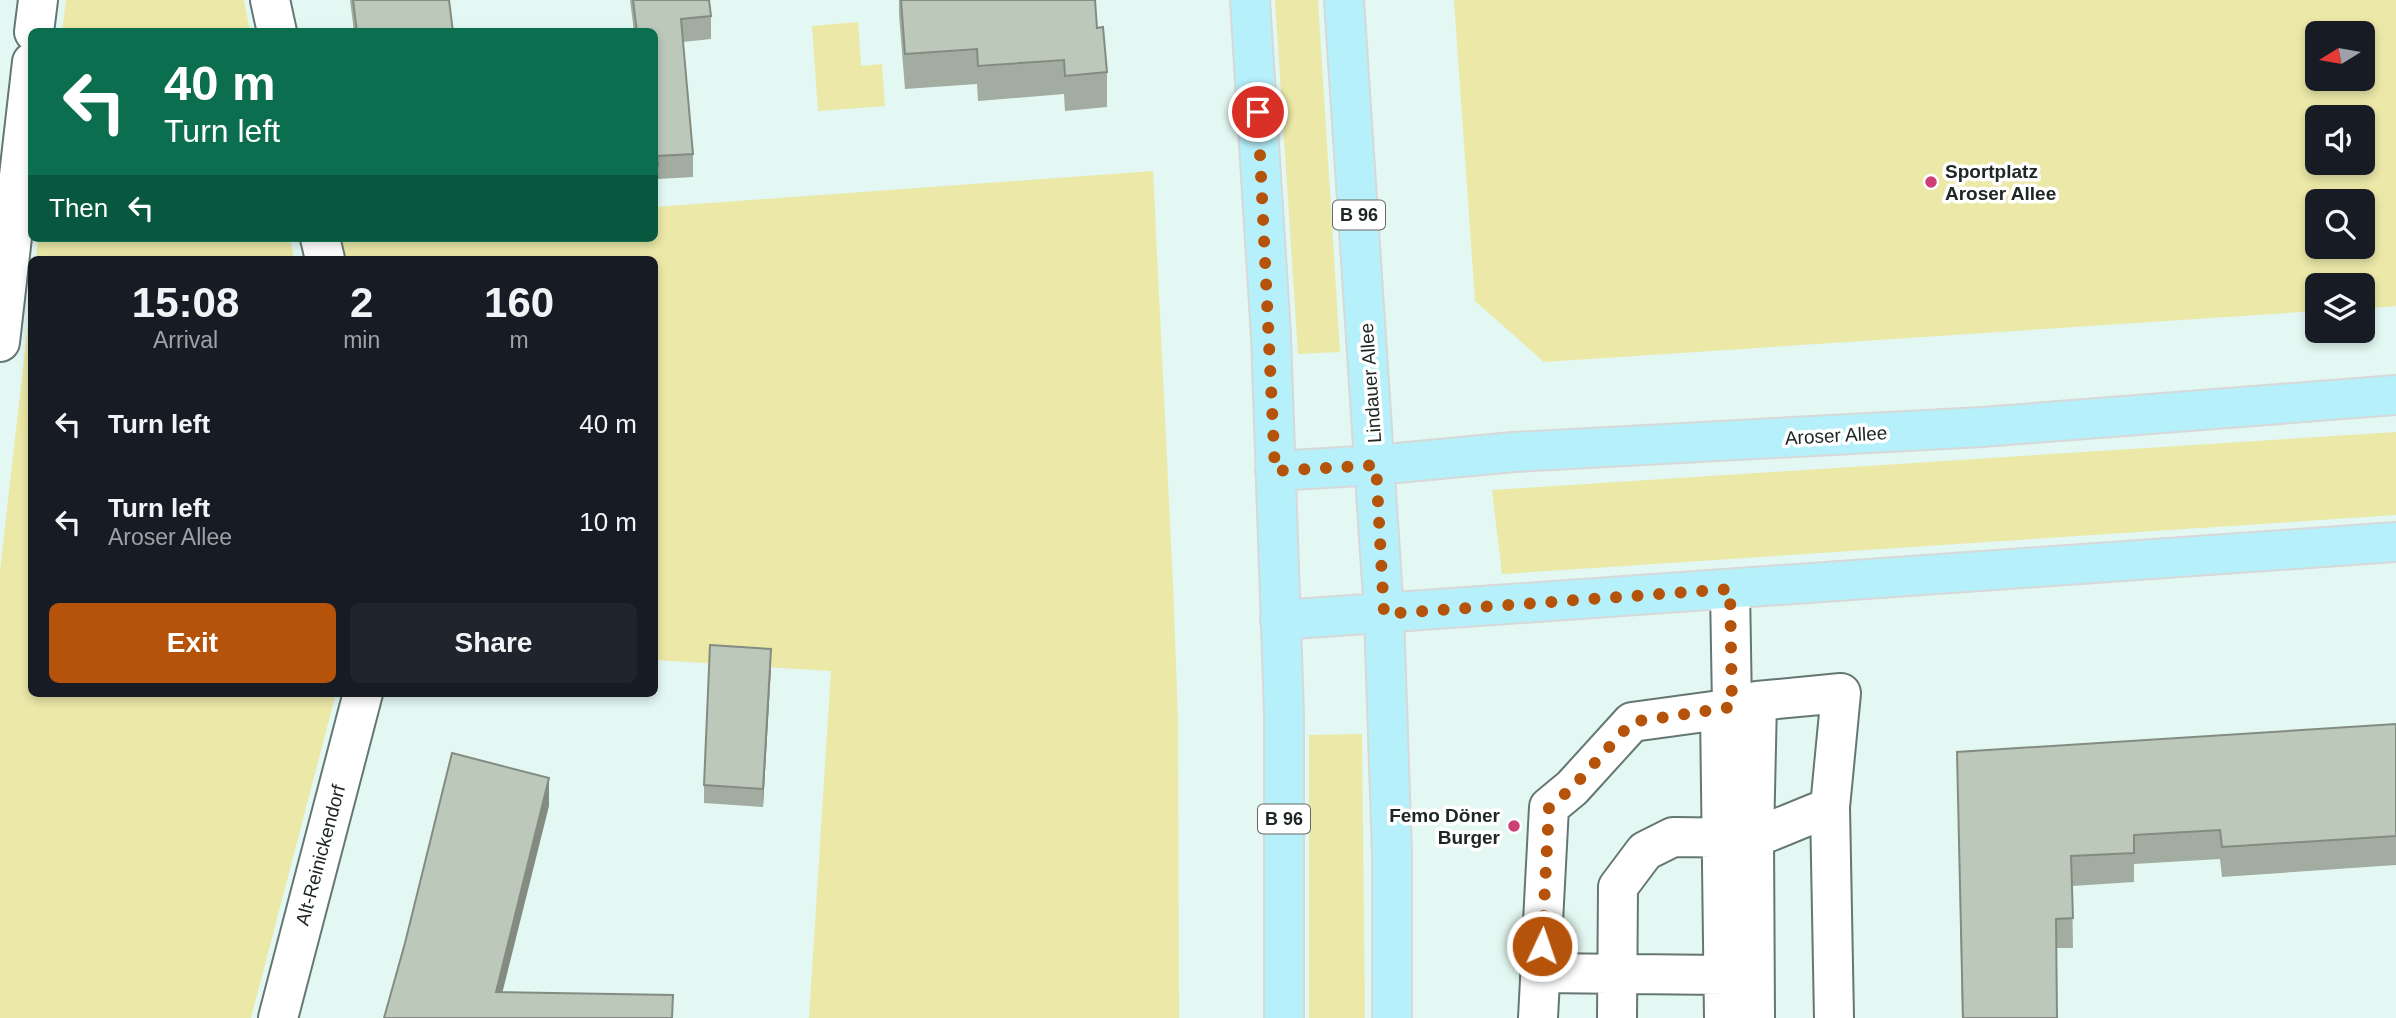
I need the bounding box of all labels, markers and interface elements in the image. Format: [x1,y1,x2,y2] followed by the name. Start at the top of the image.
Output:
[2305,21,2375,91] north arrow
[2305,21,2375,343] map controls
[49,56,140,147] icon: left
[164,56,276,110] text: 40 m
[1228,82,1288,142] pin
[1239,93,1277,131] icon: arrive
[2305,105,2375,175] button: sound
[164,113,280,149] text: Turn left
[1945,161,2056,204] place label: Sportplatz Aroser Allee
[1923,174,1939,190] marker: Sportplatz Aroser Allee
[122,189,160,227] icon: left
[2305,189,2375,259] button: search
[49,193,108,223] text: Then
[1333,200,1385,230] road number: B 96
[2305,273,2375,343] button: layers
[132,279,239,326] text: 15:08
[350,279,373,326] text: 2
[484,279,554,326] text: 160
[1356,322,1385,444] street label: Lindauer Allee
[153,327,218,353] text: Arrival
[343,327,380,353] text: min
[510,327,529,353] text: m
[49,405,87,443] icon: left
[108,409,210,439] text: Turn left
[579,409,637,439] text: 40 m
[1784,422,1888,449] street label: Aroser Allee
[108,493,210,523] text: Turn left
[49,503,87,541] icon: left
[579,507,637,537] text: 10 m
[108,524,232,550] text: Aroser Allee
[49,603,336,683] button: Exit
[350,603,637,683] button: Share
[292,782,350,928] street label: Alt-Reinickendorf
[1258,804,1310,834] road number: B 96
[1389,805,1501,848] place label: Femo Döner Burger
[1506,818,1522,834] marker: Femo Döner Burger
[1505,909,1579,983] position arrow

